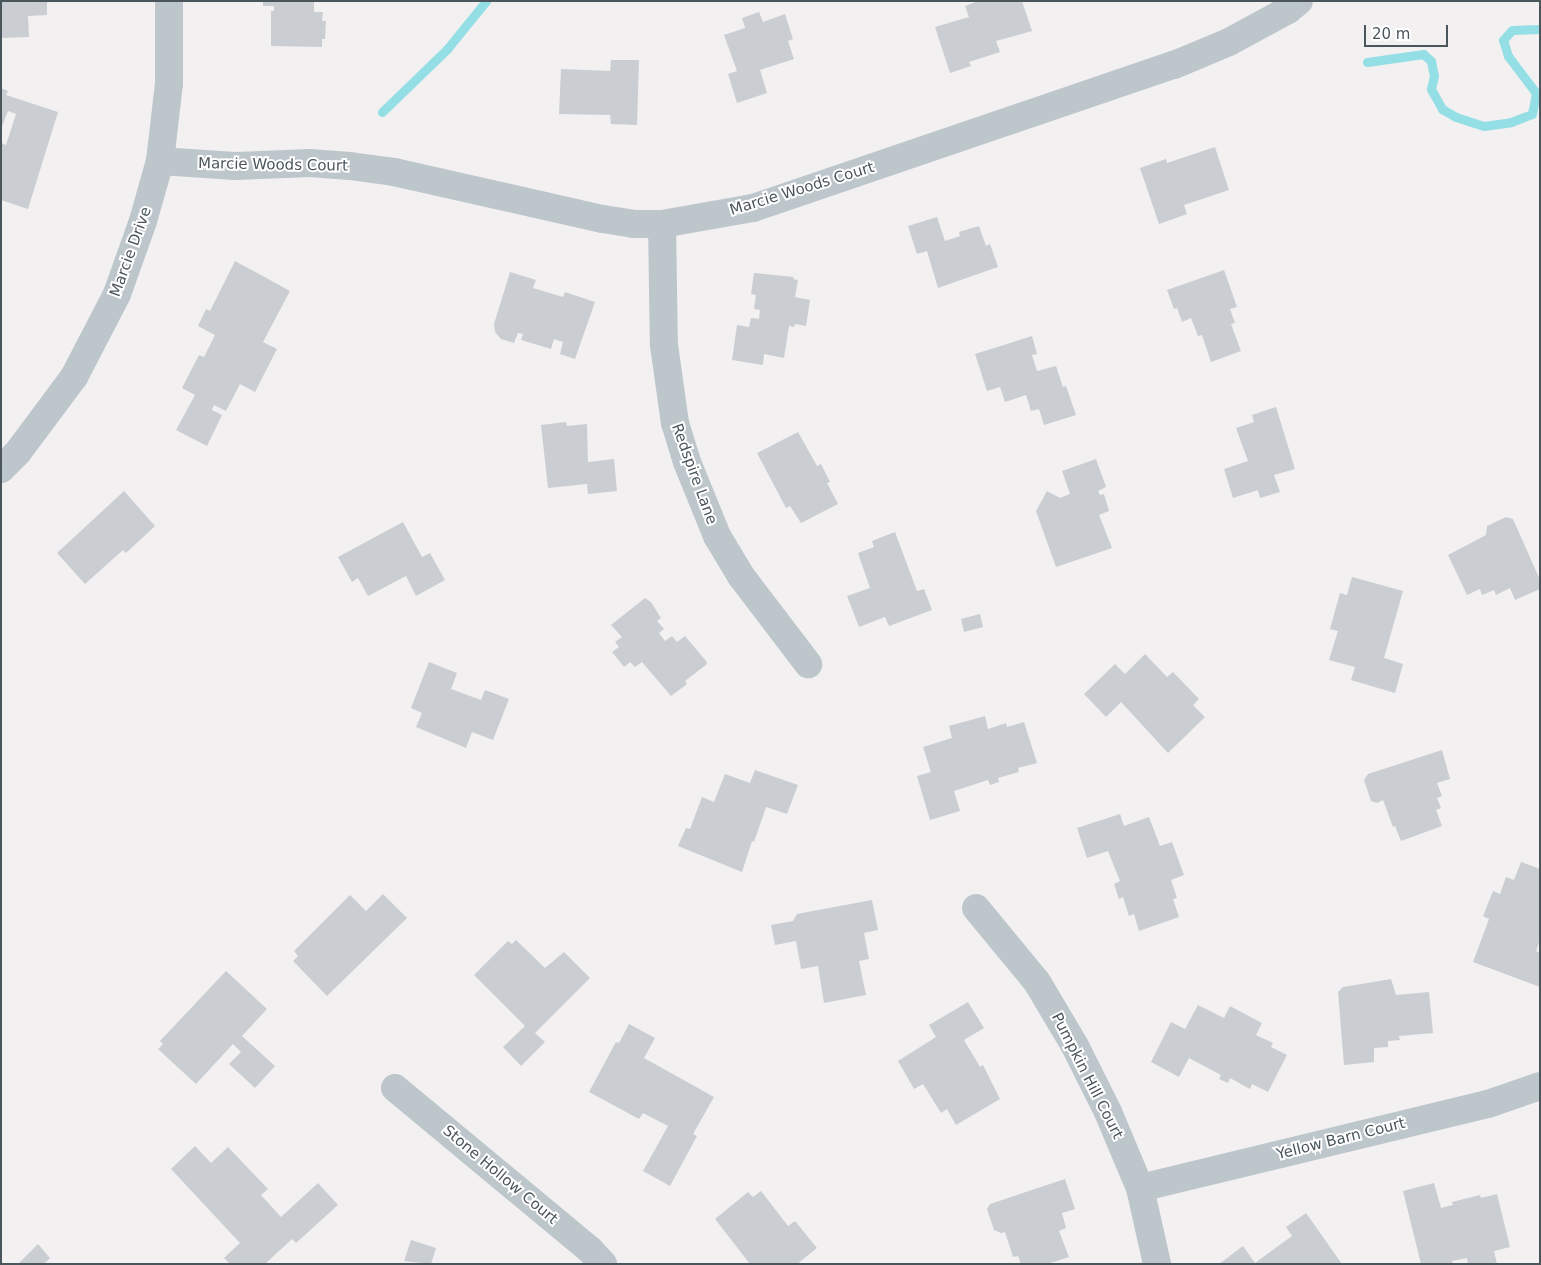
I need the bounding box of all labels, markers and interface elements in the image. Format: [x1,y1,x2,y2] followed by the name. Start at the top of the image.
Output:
[1366,15,1450,47] scale bar
[1372,25,1410,43] text: 20 m
[198,155,348,175] street label: Marcie Woods Court
[728,158,876,220] street label: Marcie Woods Court
[106,205,156,299] street label: Marcie Drive
[667,421,721,527] street label: Redspire Lane
[1047,1010,1127,1142] street label: Pumpkin Hill Court
[1275,1114,1407,1164] street label: Yellow Barn Court
[439,1122,561,1228] street label: Stone Hollow Court

